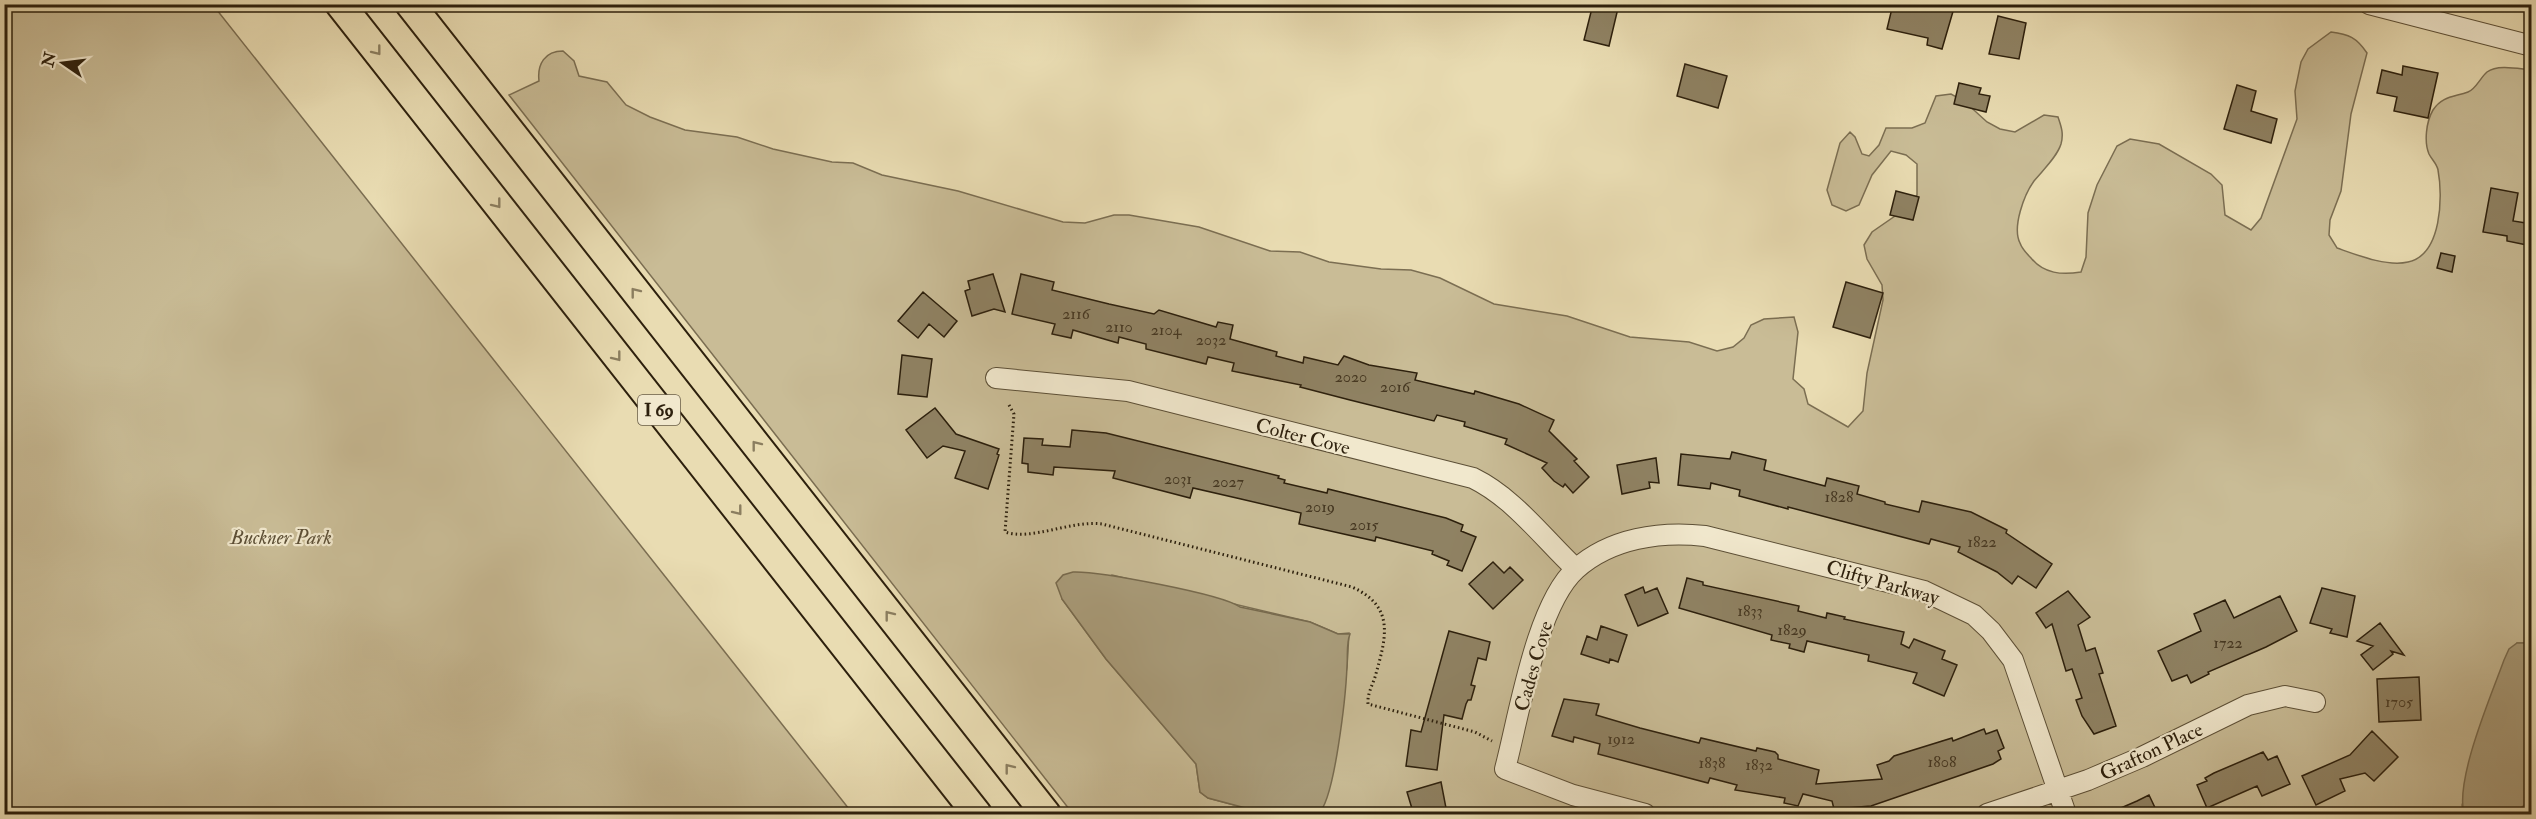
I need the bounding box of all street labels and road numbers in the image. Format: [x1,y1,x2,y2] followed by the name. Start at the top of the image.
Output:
[638,395,680,425] road number: I 69
[1253,413,1353,460] street label: Colter Cove
[1823,554,1943,611] street label: Clifty Parkway
[1509,618,1558,714] street label: Cades Cove
[2096,717,2207,786] street label: Grafton Place

